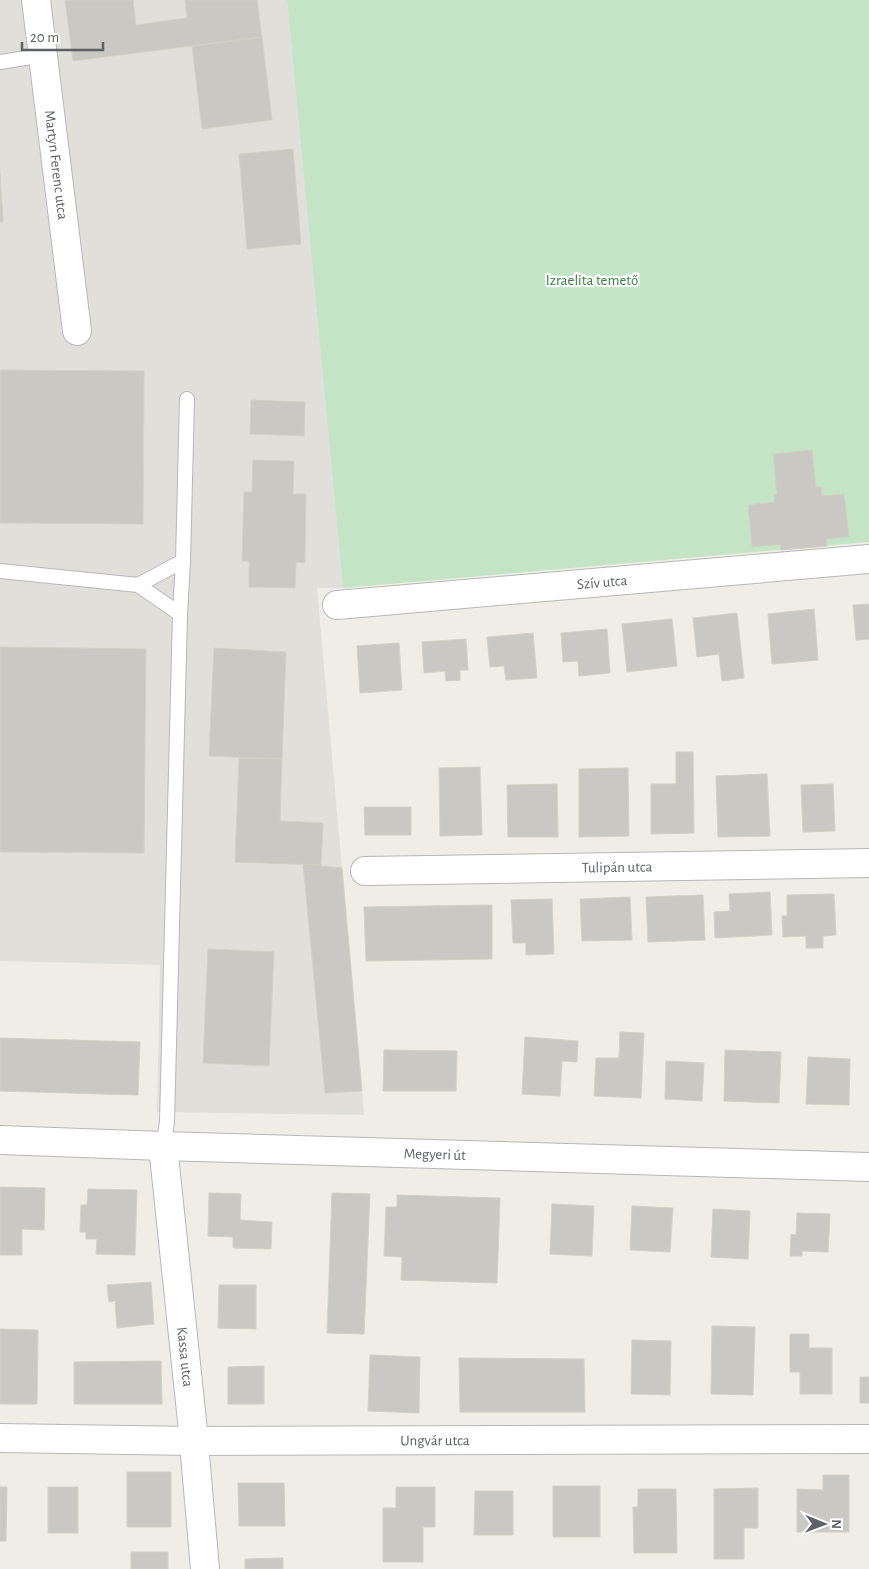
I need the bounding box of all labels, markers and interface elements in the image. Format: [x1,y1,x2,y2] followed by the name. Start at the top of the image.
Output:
[22,20,104,52] scale bar
[30,30,59,45] text: 20 m
[42,109,70,221] street label: Martyn Ferenc utca
[546,273,638,288] park label: Izraelita temető
[576,573,628,592] street label: Szív utca
[581,859,653,876] street label: Tulipán utca
[403,1146,466,1163] street label: Megyeri út
[174,1326,195,1388] street label: Kassa utca
[400,1433,470,1448] street label: Ungvár utca
[799,1499,849,1549] north arrow
[829,1519,843,1529] text: N

